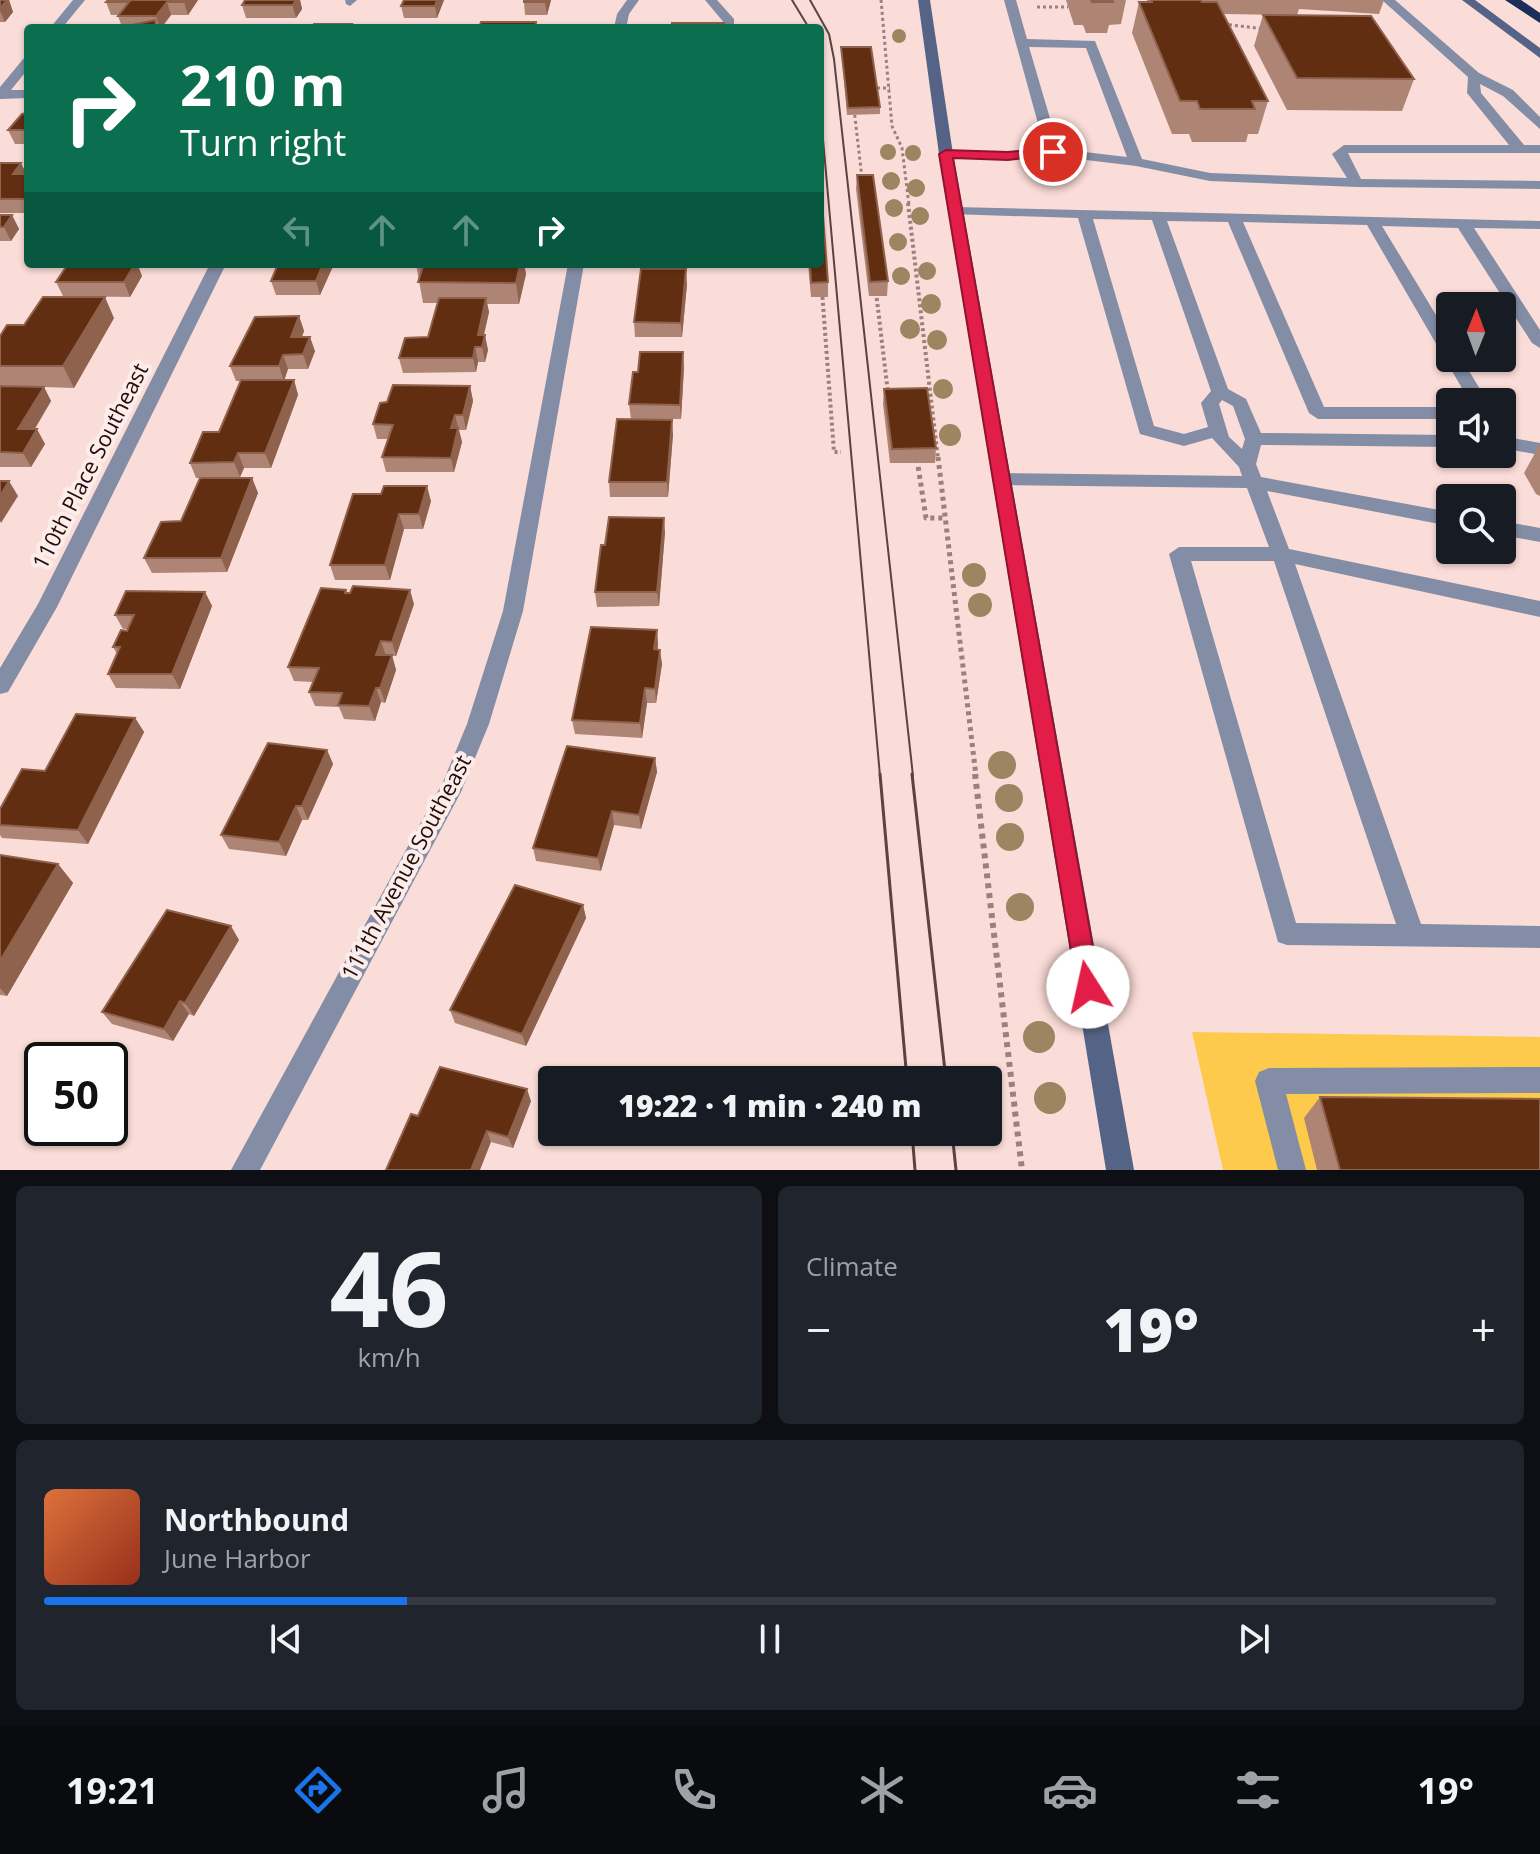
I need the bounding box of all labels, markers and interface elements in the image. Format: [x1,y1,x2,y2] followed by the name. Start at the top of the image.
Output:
[180,46,346,122] text: 210 m
[48,56,152,160] icon: right
[180,118,346,167] text: Turn right
[1019,118,1087,186] pin
[1031,130,1075,174] icon: arrive
[276,208,320,252] icon: left
[360,208,404,252] icon: ahead
[444,208,488,252] icon: ahead
[528,208,572,252] icon: right
[1436,292,1516,372] north arrow
[1436,292,1516,564] map controls
[24,357,154,574] street label: 110th Place Southeast
[1436,388,1516,468] button: sound
[1436,484,1516,564] button: search
[333,749,477,984] street label: 111th Avenue Southeast
[1046,945,1130,1029] position arrow
[24,1042,128,1146] speed limit sign: 50
[618,1085,922,1126] text: 19:22 · 1 min · 240 m
[330,1216,448,1357] text: 46
[806,1248,898,1284] text: Climate
[1103,1288,1199,1370] text: 19°
[806,1299,831,1359] text: −
[1471,1299,1496,1359] text: +
[357,1339,421,1375] text: km/h
[164,1499,349,1540] text: Northbound
[164,1540,311,1576] text: June Harbor
[264,1617,308,1661] icon: previous
[748,1617,792,1661] icon: pause
[1232,1617,1276,1661] icon: next
[290,1762,346,1818] icon: directions
[478,1762,534,1818] icon: music
[666,1762,722,1818] icon: phone
[854,1762,910,1818] icon: climate
[1042,1762,1098,1818] icon: car
[1230,1762,1286,1818] icon: filters
[66,1766,159,1815] text: 19:21
[1417,1766,1474,1815] text: 19°

